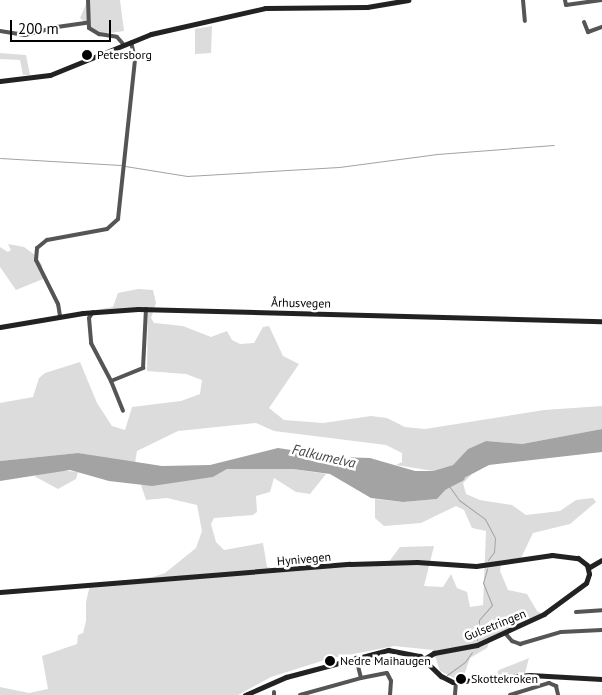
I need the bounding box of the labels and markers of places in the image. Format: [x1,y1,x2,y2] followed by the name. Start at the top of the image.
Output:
[97,48,152,62] place label: Petersborg
[81,49,93,61] marker: Petersborg
[340,654,431,668] place label: Nedre Maihaugen
[324,655,336,667] marker: Nedre Maihaugen
[471,672,538,686] place label: Skottekroken
[455,673,467,685] marker: Skottekroken

